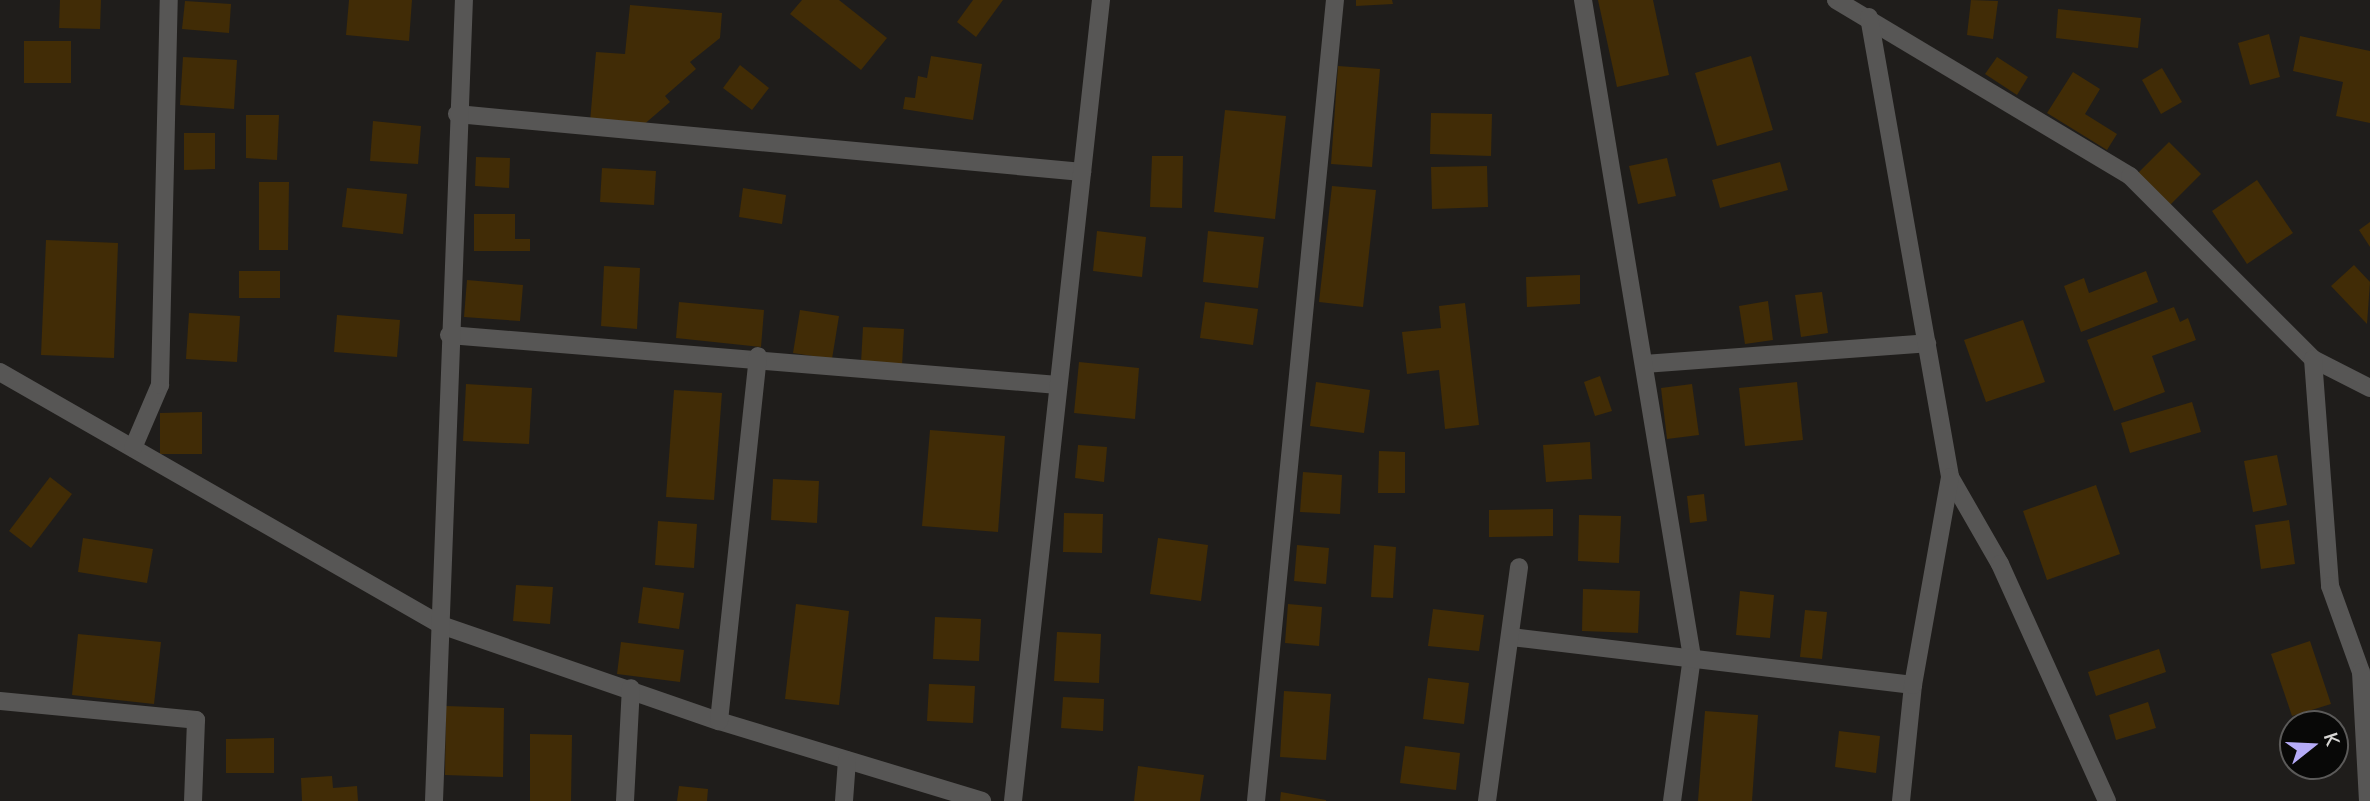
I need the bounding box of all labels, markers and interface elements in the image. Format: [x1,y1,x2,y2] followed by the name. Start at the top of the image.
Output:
[2279,710,2349,780] north arrow
[2318,729,2346,749] text: K

